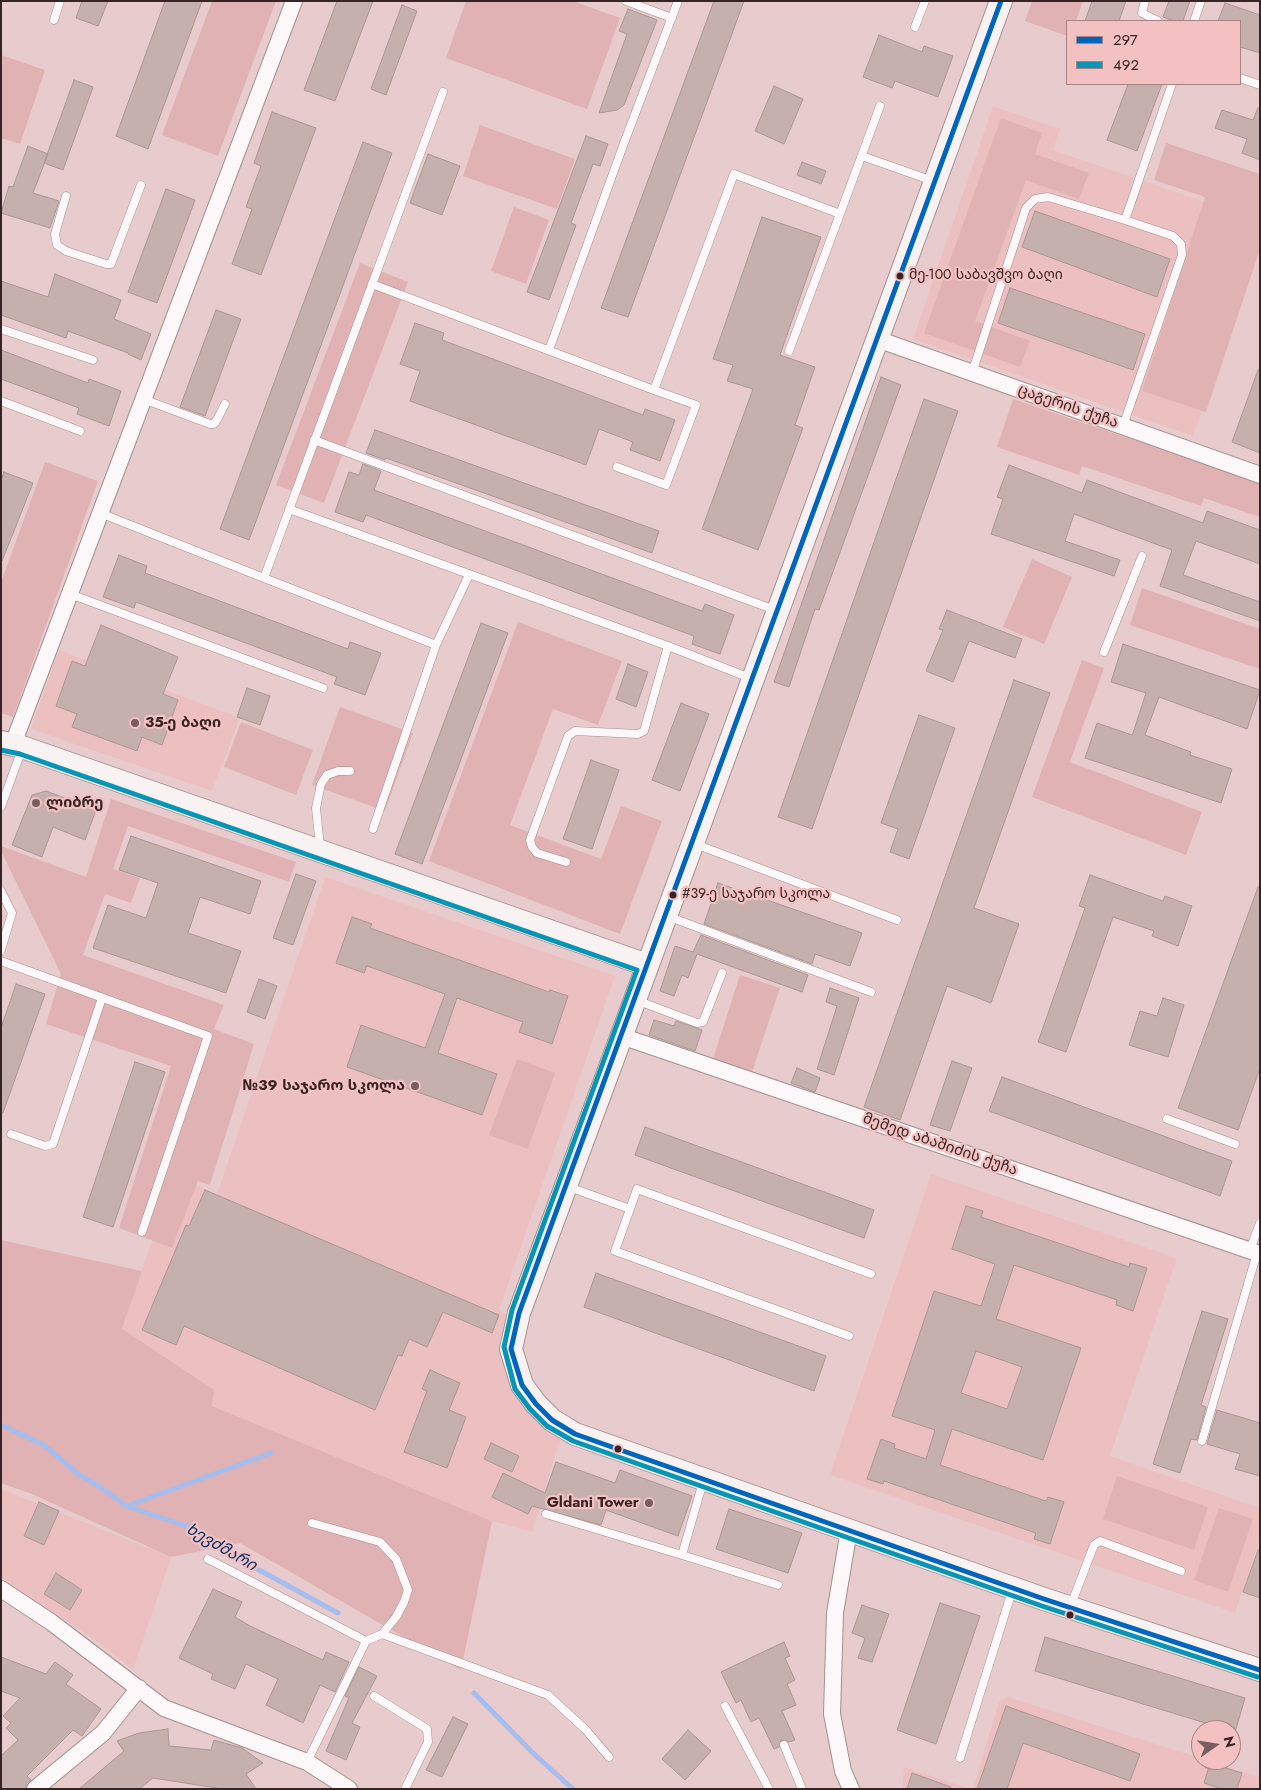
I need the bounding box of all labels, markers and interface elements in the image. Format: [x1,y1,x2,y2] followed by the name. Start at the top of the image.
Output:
[1066,20,1241,85] legend
[1113,29,1138,51] text: 297
[1113,54,1139,76] text: 492
[909,268,1063,284] place label: მე-100 საბავშვო ბაღი
[895,271,905,281] marker: მე-100 საბავშვო ბაღი
[1016,381,1120,433] street label: ცაგერის ქუჩა
[145,714,221,732] place label: 35-ე ბაღი
[129,717,141,729] marker: 35-ე ბაღი
[46,794,103,812] place label: ლიბრე
[30,797,42,809] marker: ლიბრე
[682,887,830,903] place label: #39-ე საჯარო სკოლა
[668,890,678,900] marker: #39-ე საჯარო სკოლა
[242,1077,405,1095] place label: №39 საჯარო სკოლა
[409,1080,421,1092] marker: №39 საჯარო სკოლა
[860,1110,1020,1180] street label: მემედ აბაშიძის ქუჩა
[613,1444,623,1454] unlabelled marker
[547,1494,639,1512] place label: Gldani Tower
[643,1497,655,1509] marker: Gldani Tower
[182,1520,260,1576] water label: ხევძმარი
[1065,1610,1075,1620] unlabelled marker
[1191,1720,1241,1770] north arrow
[1219,1734,1241,1750] text: N

